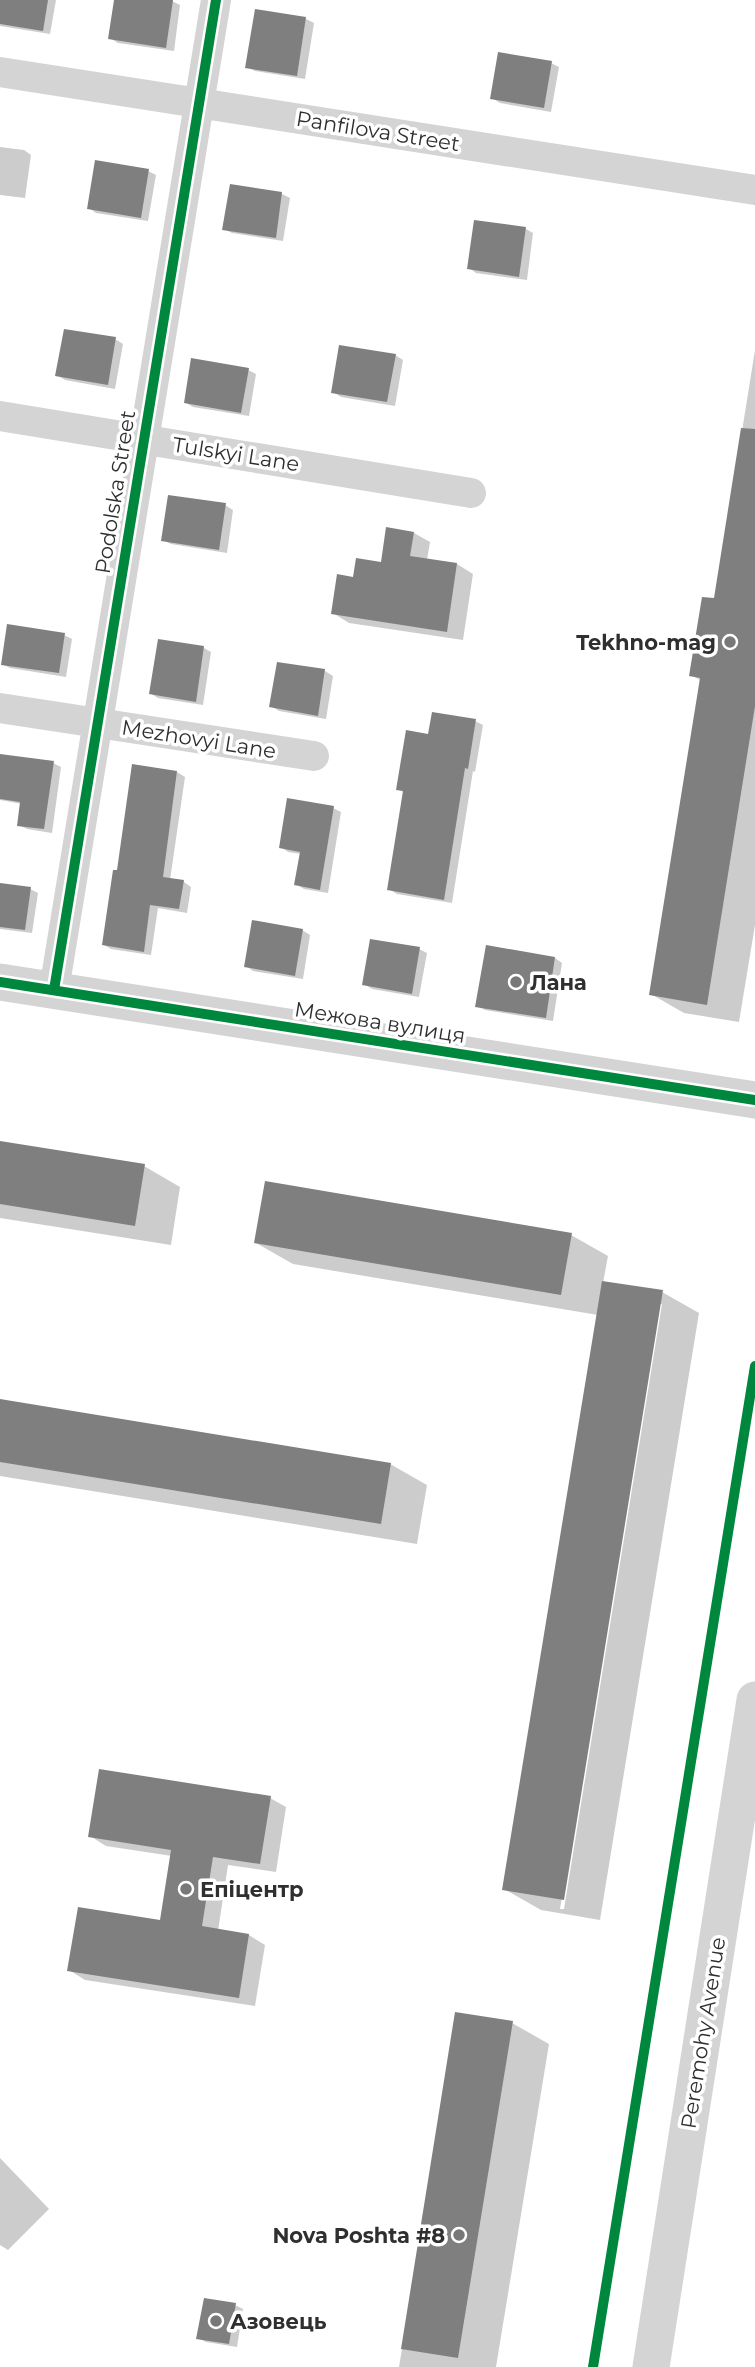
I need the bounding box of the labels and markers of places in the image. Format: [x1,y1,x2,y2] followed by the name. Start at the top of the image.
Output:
[576,630,716,655] place label: Tekhno-mag
[722,634,738,650] marker: Tekhno-mag
[530,970,587,995] place label: Лана
[508,974,524,990] marker: Лана
[200,1877,304,1902] place label: Епіцентр
[178,1881,194,1897] marker: Епіцентр
[272,2223,445,2248] place label: Nova Poshta #8
[451,2227,467,2243] marker: Nova Poshta #8
[230,2309,327,2334] place label: Азовець
[208,2313,224,2329] marker: Азовець

